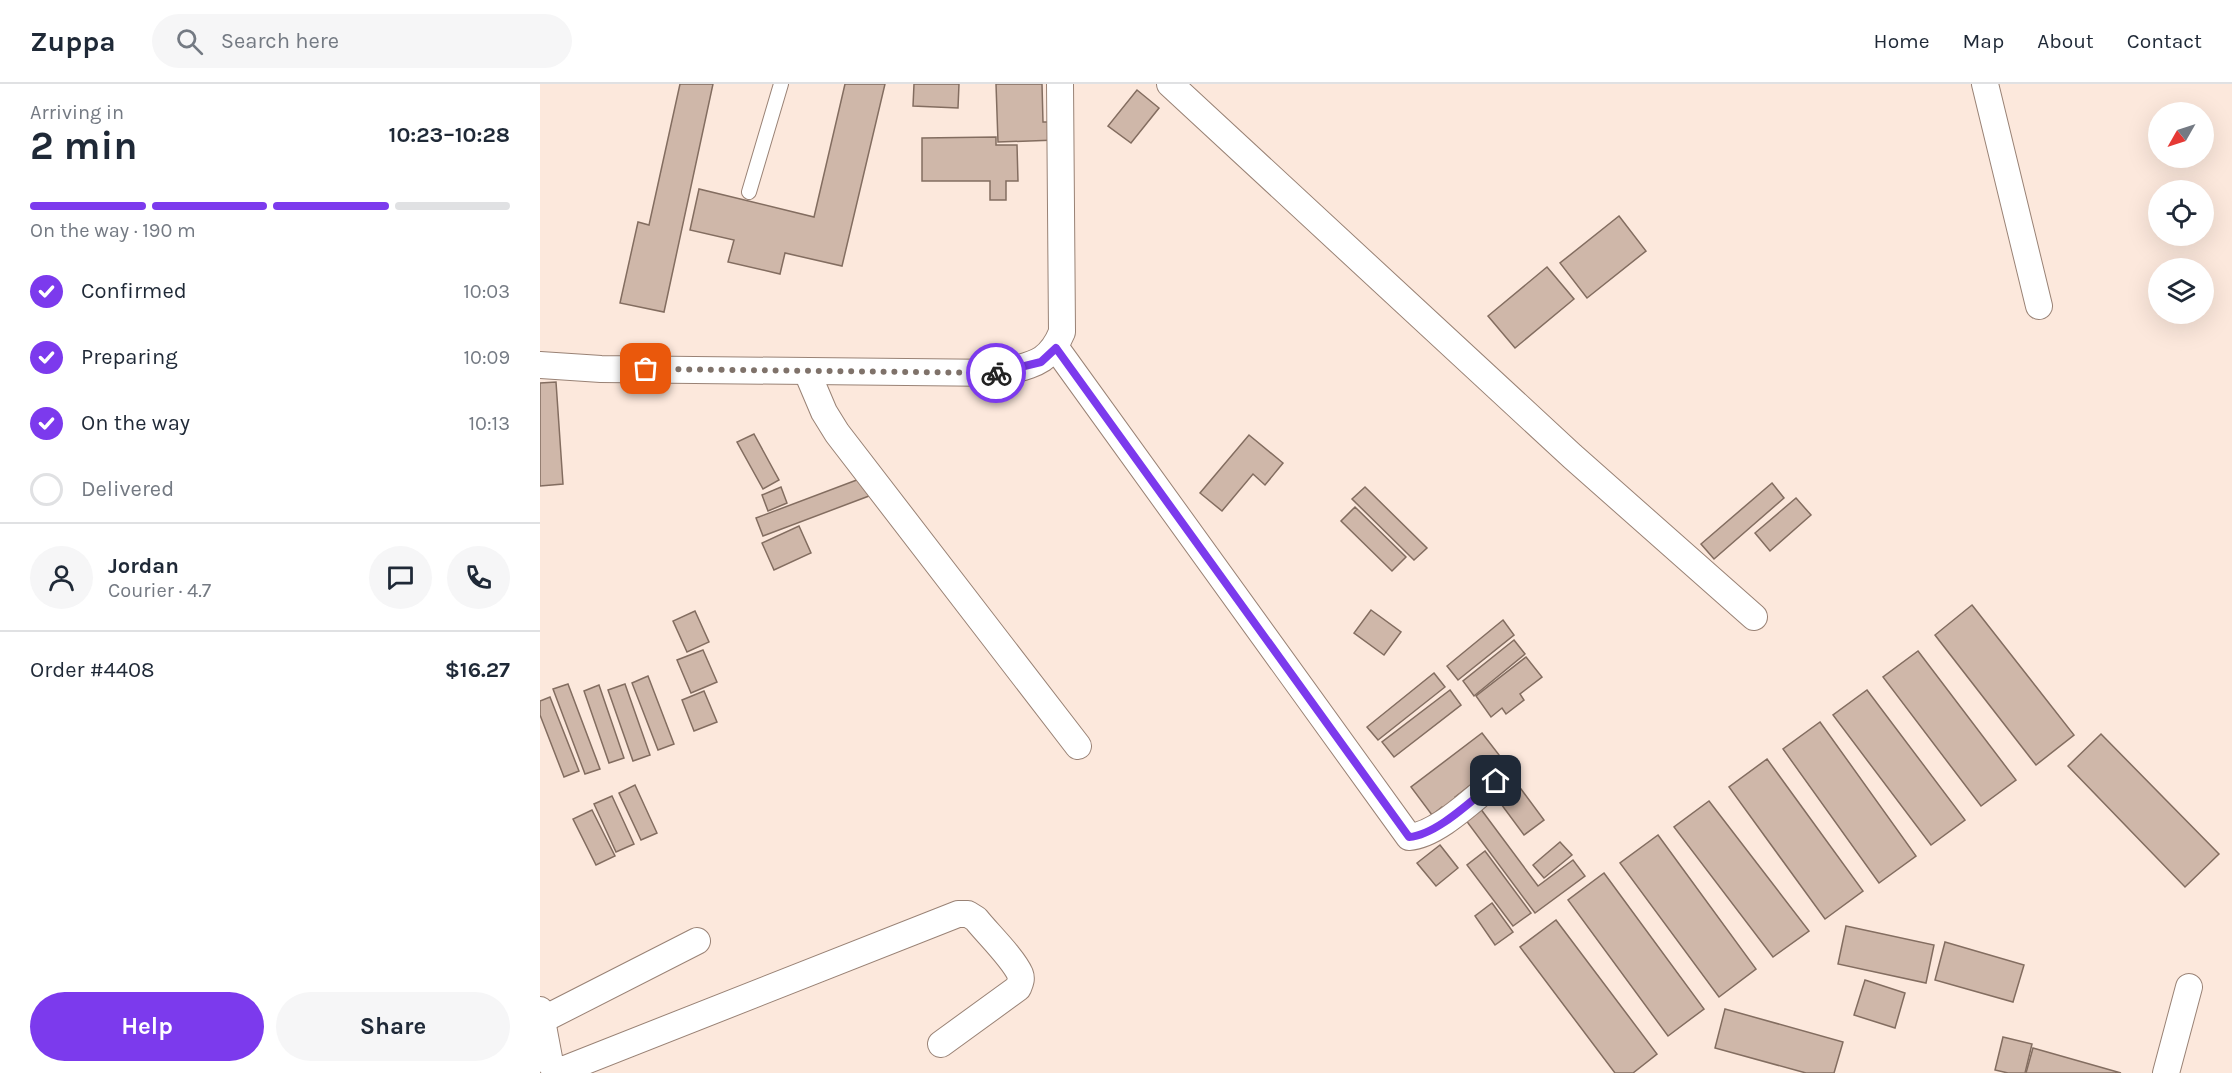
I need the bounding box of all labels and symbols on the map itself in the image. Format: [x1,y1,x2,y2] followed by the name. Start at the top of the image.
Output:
[2148,102,2214,168] north arrow
[620,343,671,394] pin
[966,343,1026,403] courier
[1470,755,1521,806] pin

